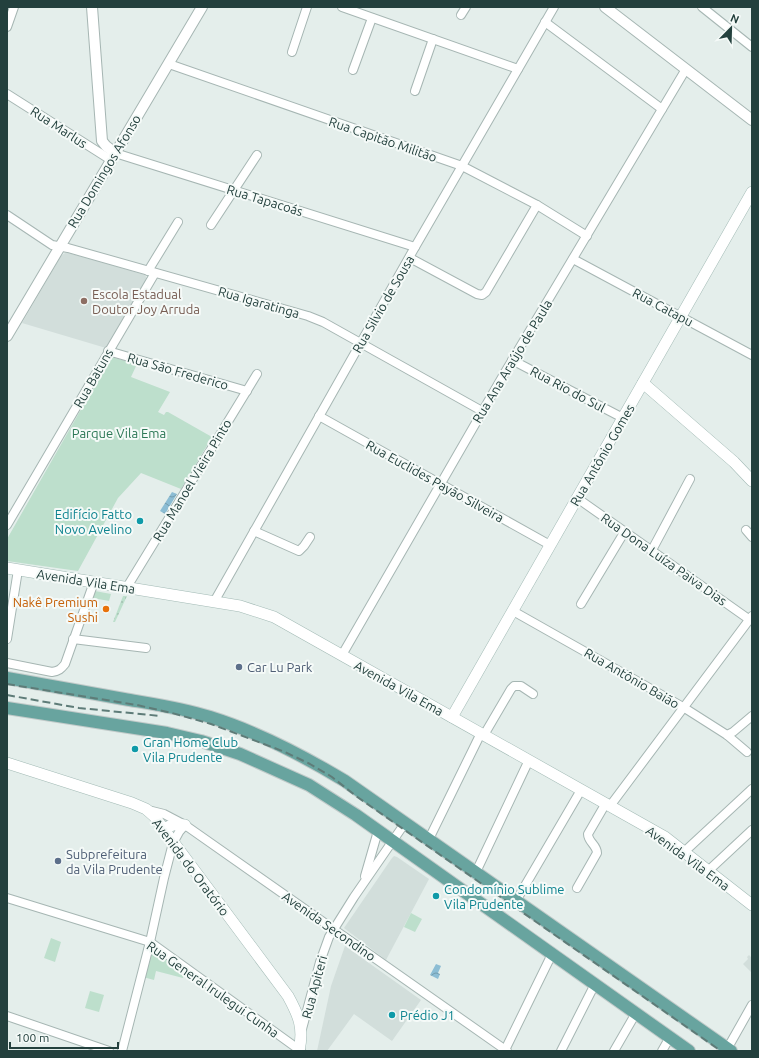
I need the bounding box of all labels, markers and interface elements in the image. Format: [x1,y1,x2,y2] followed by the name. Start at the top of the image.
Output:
[711,8,751,48] north arrow
[729,12,741,26] text: N
[28,104,90,151] street label: Rua Marlus
[65,112,143,230] street label: Rua Domingos Afonso
[327,114,439,164] street label: Rua Capitão Militão
[225,182,305,218] street label: Rua Tapacoás
[349,253,417,355] street label: Rua Silvio de Sousa
[217,284,301,320] street label: Rua Igaratinga
[630,285,696,329] street label: Rua Catapu
[92,287,200,316] place label: Escola Estadual Doutor Joy Arruda
[79,296,89,306] marker: Escola Estadual Doutor Joy Arruda
[470,297,554,425] street label: Rua Ana Araújo de Paula
[71,346,116,410] street label: Rua Batuns
[126,350,230,392] street label: Rua São Frederico
[528,363,608,415] street label: Rua Rio do Sul
[567,401,637,508] street label: Rua Antônio Gomes
[150,417,234,543] street label: Rua Manoel Vieira Pinto
[72,426,166,440] park label: Parque Vila Ema
[364,437,506,525] street label: Rua Euclides Payão Silveira
[55,507,132,536] place label: Edifício Fatto Novo Avelino
[599,510,730,608] street label: Rua Dona Luíza Paiva Dias
[135,516,145,526] marker: Edifício Fatto Novo Avelino
[36,566,136,596] street label: Avenida Vila Ema
[13,595,98,624] place label: Nakê Premium Sushi
[101,604,111,614] marker: Nakê Premium Sushi
[582,645,682,711] street label: Rua Antônio Baião
[352,658,446,718] street label: Avenida Vila Ema
[247,660,313,674] place label: Car Lu Park
[234,662,244,672] marker: Car Lu Park
[143,735,238,764] place label: Gran Home Club Vila Prudente
[130,744,140,754] marker: Gran Home Club Vila Prudente
[150,816,232,918] street label: Avenida do Oratório
[644,823,732,893] street label: Avenida Vila Ema
[66,847,163,876] place label: Subprefeitura da Vila Prudente
[53,856,63,866] marker: Subprefeitura da Vila Prudente
[444,882,565,911] place label: Condomínio Sublime Vila Prudente
[280,889,378,963] street label: Avenida Secondino
[431,891,441,901] marker: Condomínio Sublime Vila Prudente
[144,938,282,1040] street label: Rua General Irulegui Cunha
[299,954,329,1020] street label: Rua Apiteri
[400,1008,455,1022] place label: Prédio J1
[387,1010,397,1020] marker: Prédio J1
[10,1024,118,1050] scale bar
[16,1031,49,1044] text: 100 m

